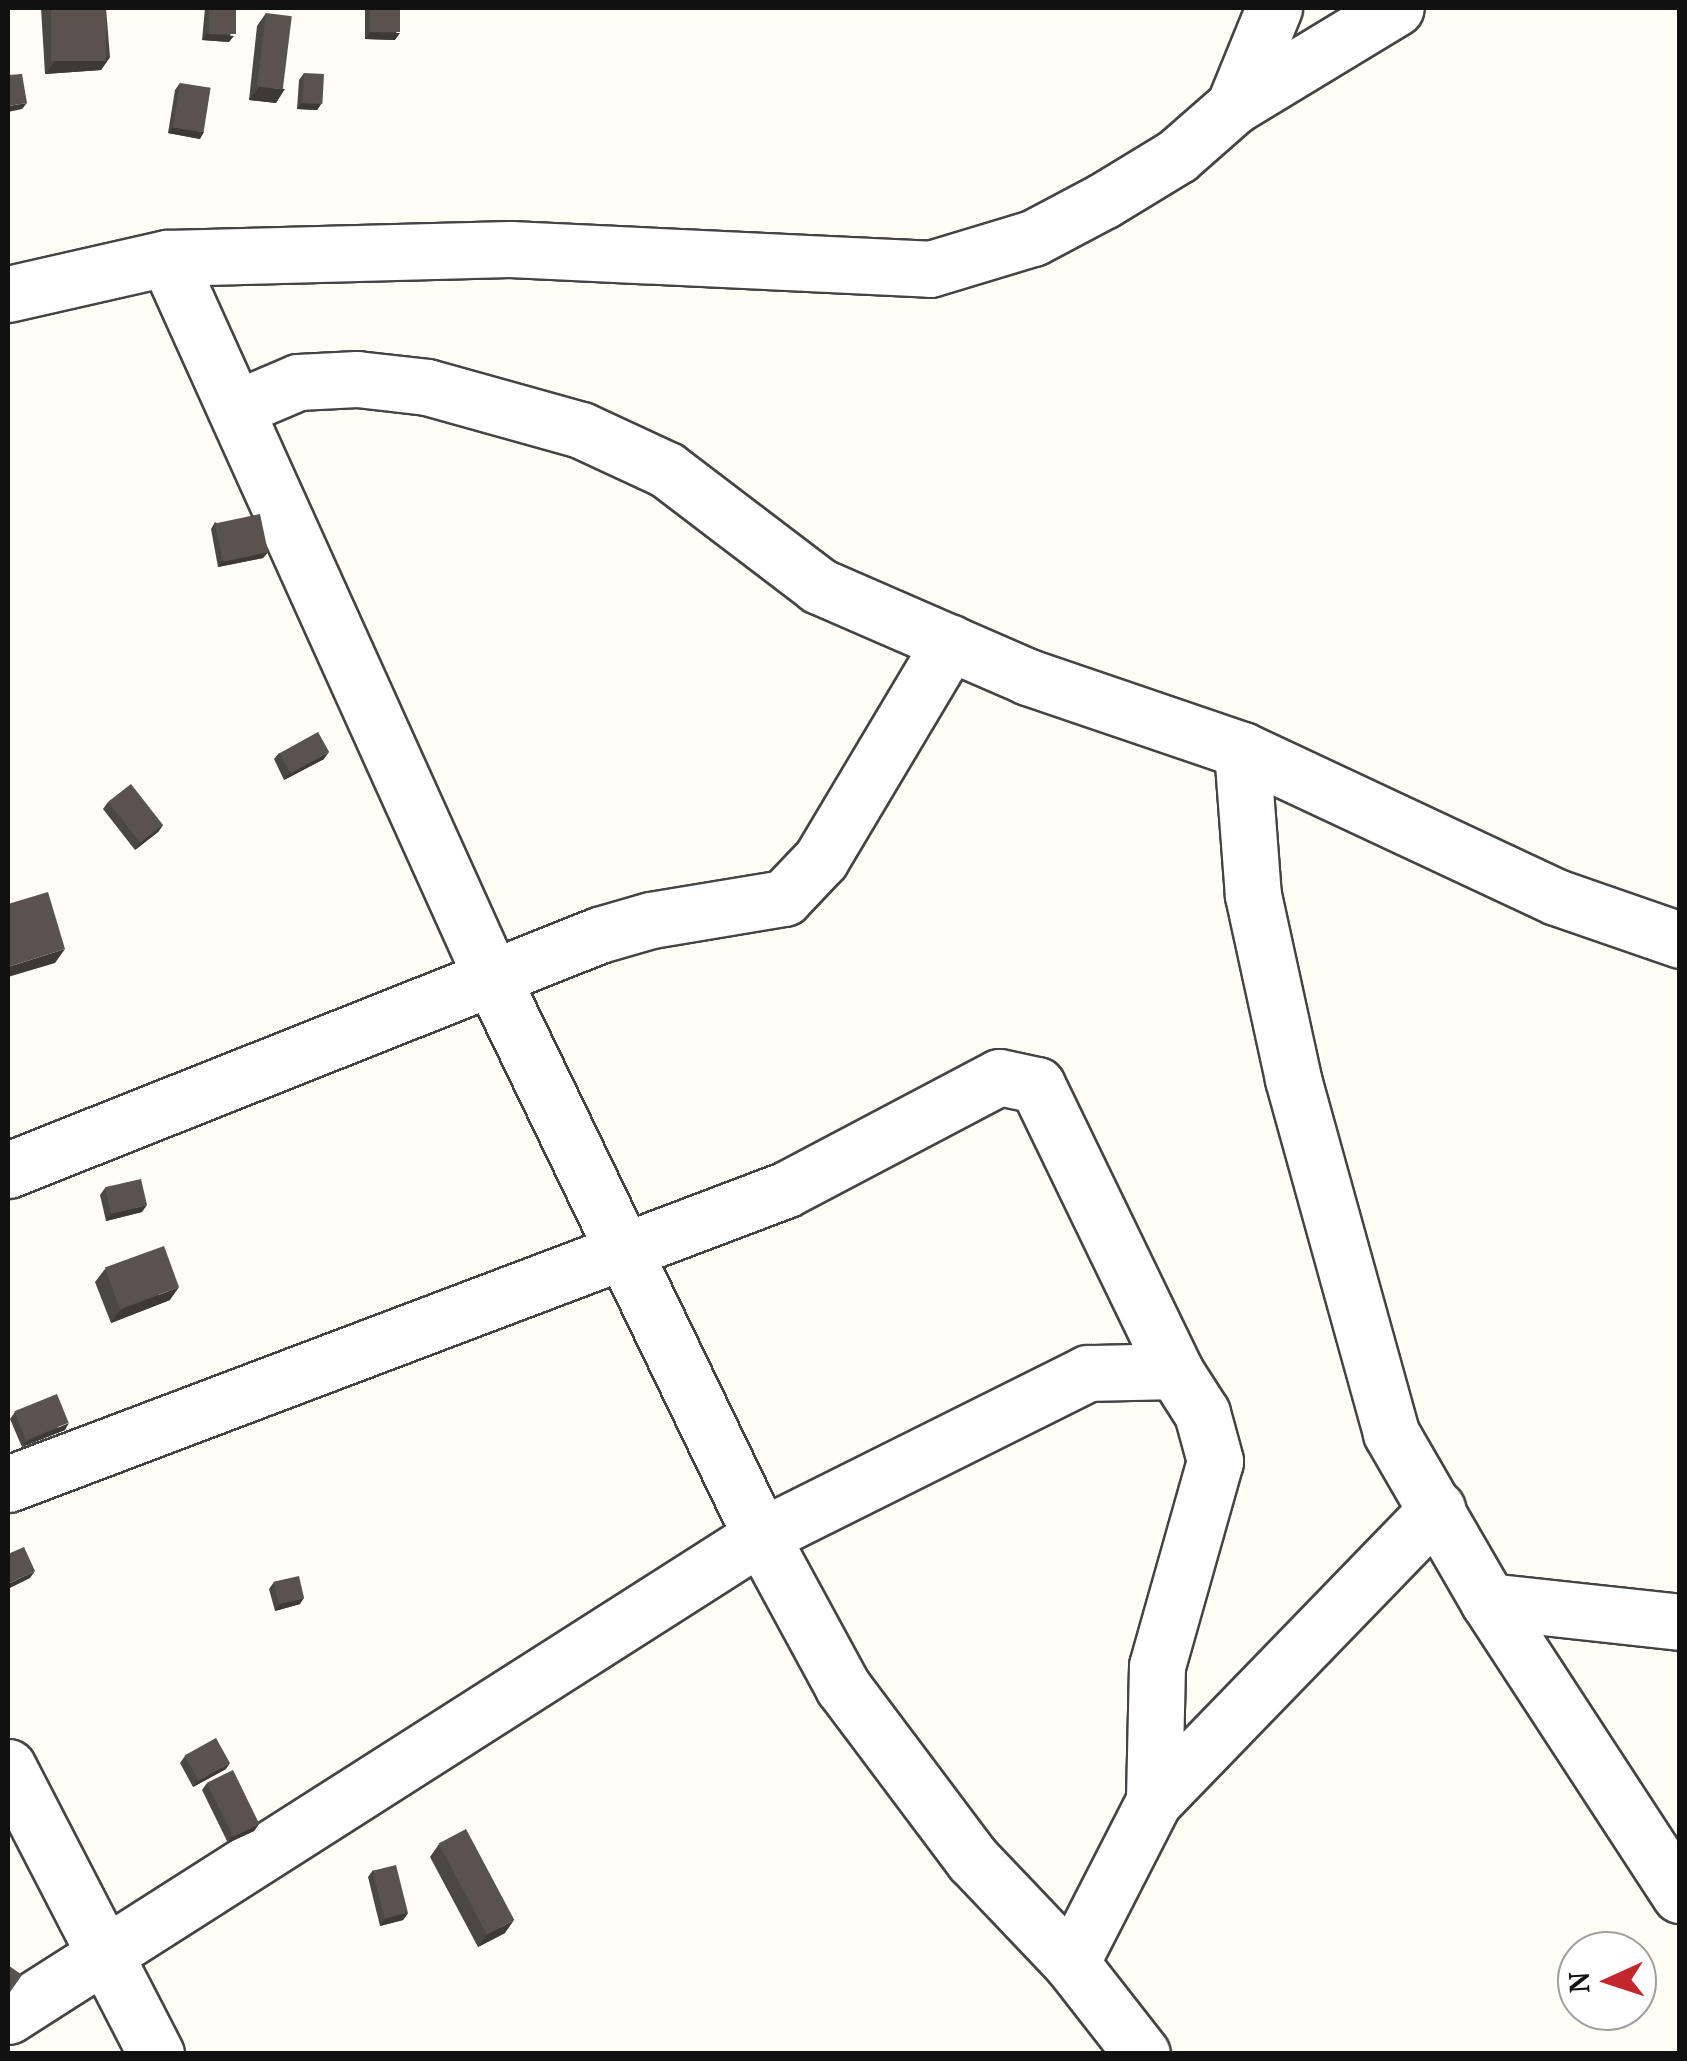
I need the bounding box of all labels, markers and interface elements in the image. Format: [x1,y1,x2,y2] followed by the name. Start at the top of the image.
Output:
[1557,1931,1657,2031] north arrow
[1560,1971,1598,1994] text: N

